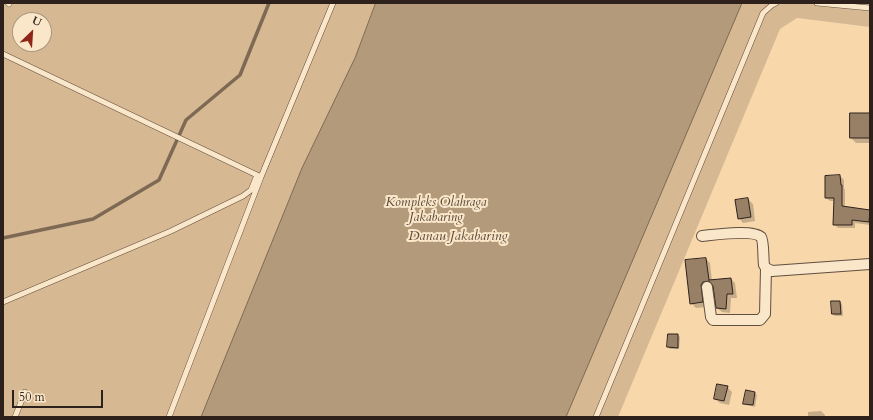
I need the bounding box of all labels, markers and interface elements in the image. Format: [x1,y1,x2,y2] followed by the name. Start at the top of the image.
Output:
[12,12,52,52] north arrow
[30,13,44,30] text: U
[386,195,486,226] park label: Kompleks Olahraga Jakabaring
[408,229,508,245] water label: Danau Jakabaring
[14,382,105,408] scale bar
[19,389,45,405] text: 50 m

